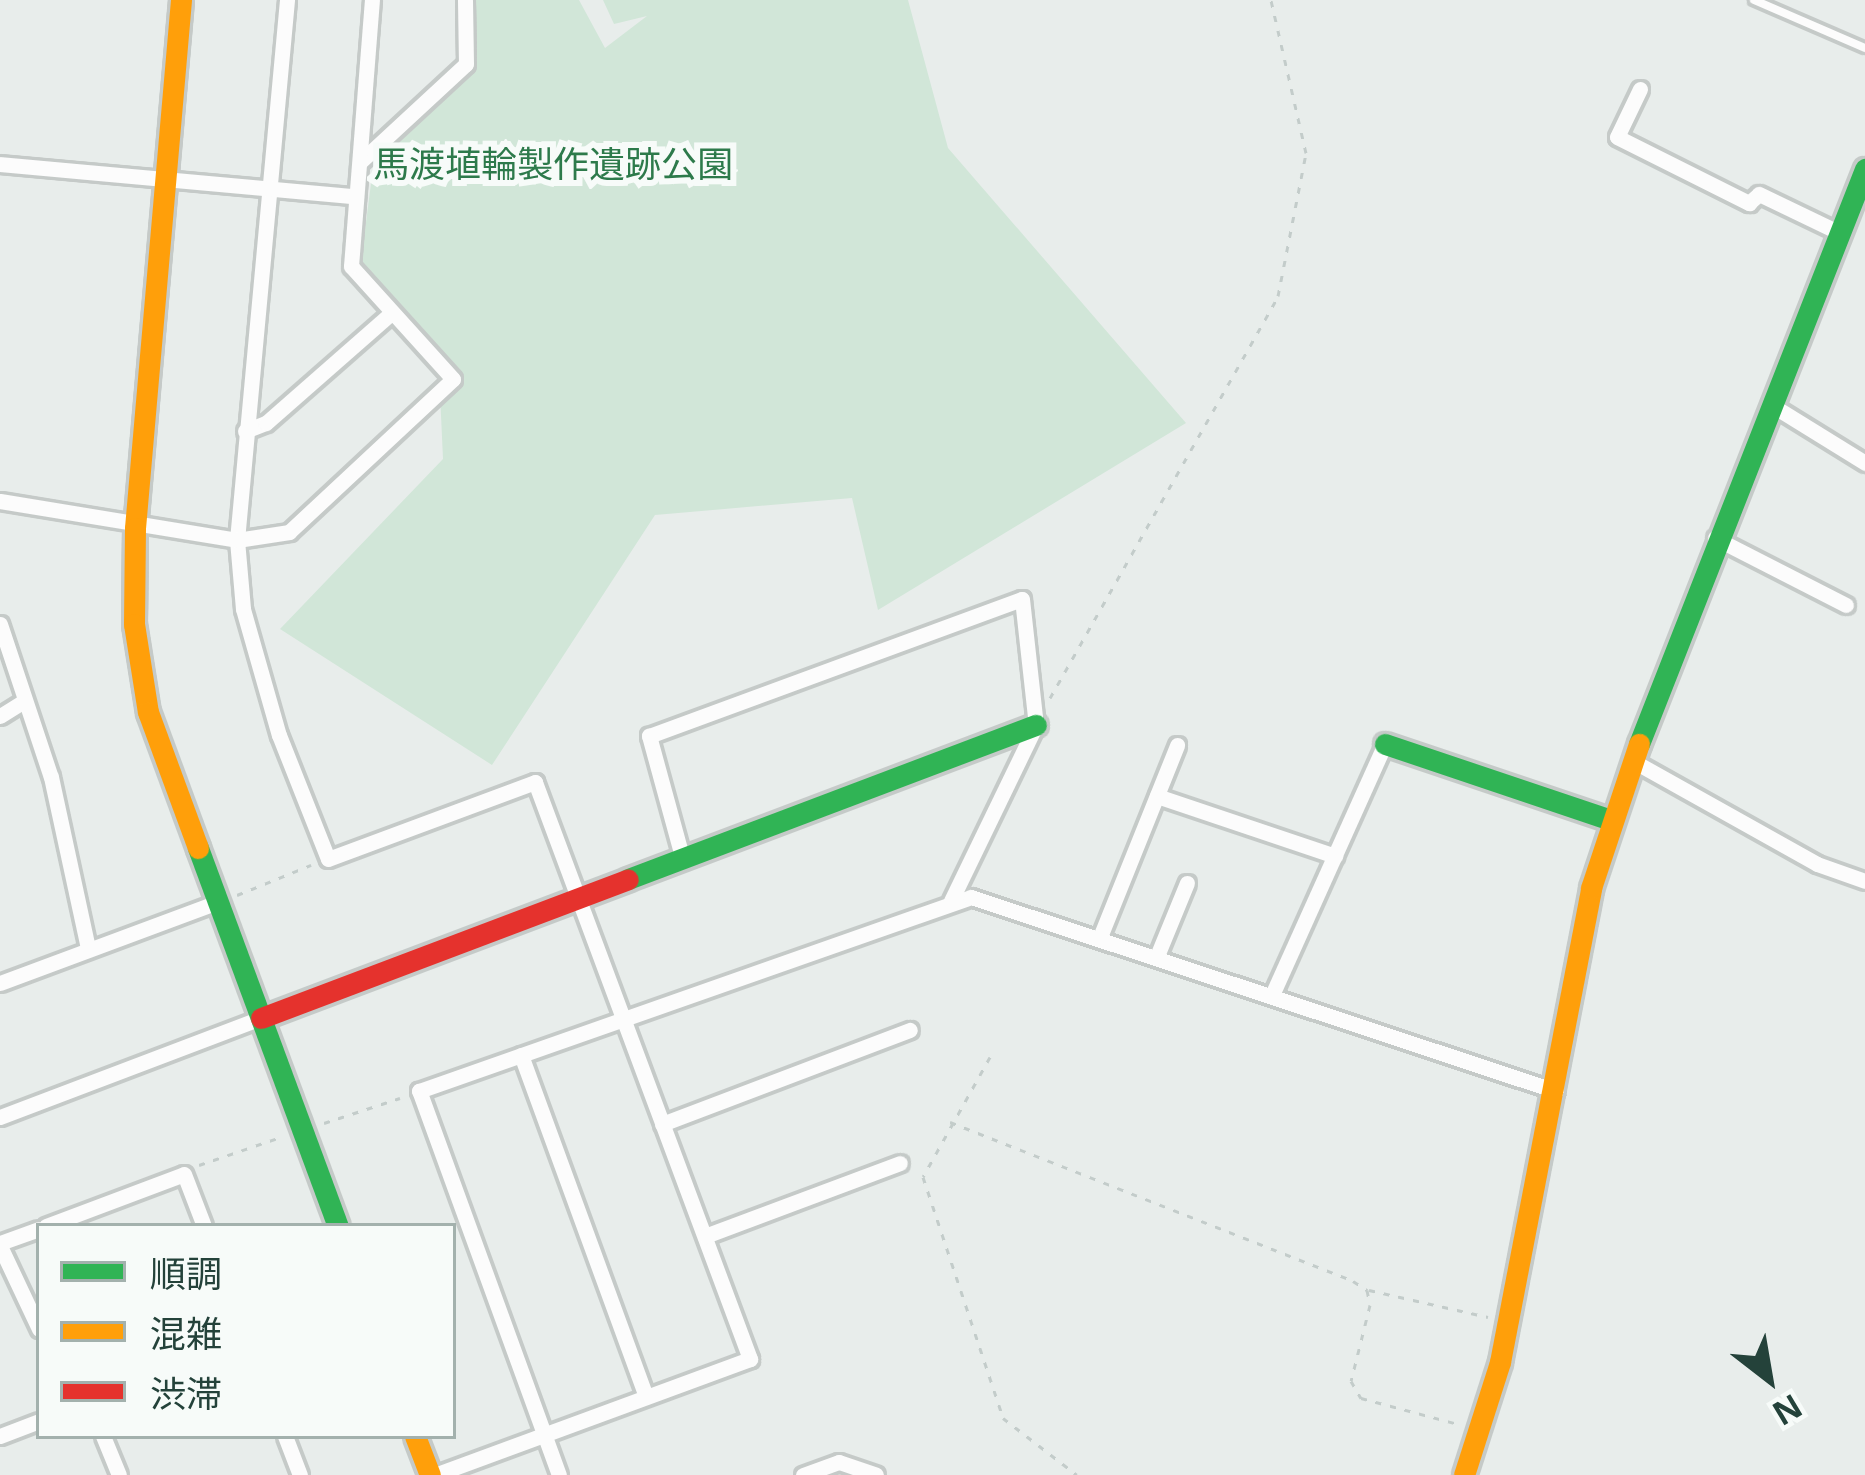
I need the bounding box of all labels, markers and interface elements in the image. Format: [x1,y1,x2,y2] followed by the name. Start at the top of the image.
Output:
[373,142,733,186] park label: 馬渡埴輪製作遺跡公園
[36,1223,456,1439] legend
[150,1249,222,1298] text: 順調
[150,1309,222,1358] text: 混雑
[1709,1319,1829,1439] north arrow
[150,1369,222,1418] text: 渋滞
[1765,1384,1811,1436] text: N

